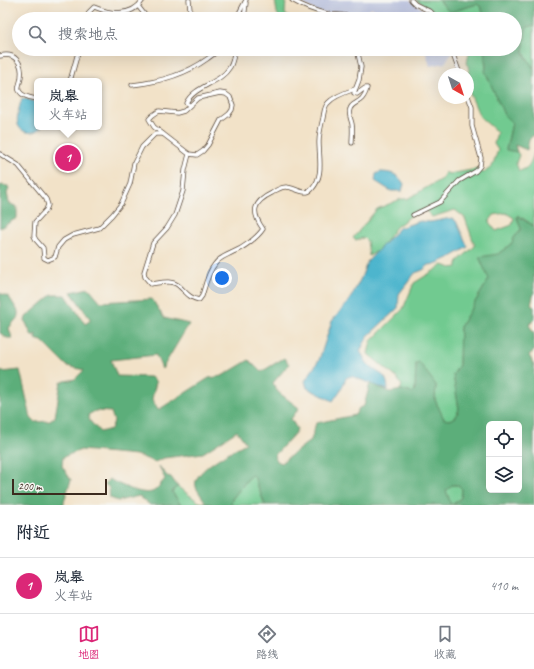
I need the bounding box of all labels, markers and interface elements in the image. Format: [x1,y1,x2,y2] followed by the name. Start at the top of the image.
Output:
[12,12,522,56] search box
[26,23,48,45] icon: search
[58,25,118,44] text: 搜索地点
[438,68,474,104] north arrow
[34,78,102,130] popup
[48,87,79,106] text: 岚皋
[48,107,88,123] text: 火车站
[55,143,81,173] pin: 1
[212,268,232,288] your location
[486,421,522,493] map controls
[486,421,522,457] button: locate
[486,457,522,493] button: layers
[12,477,107,496] scale bar
[18,479,42,493] text: 200 m
[16,522,50,543] text: 附近
[54,568,84,587] text: 岚皋
[26,578,32,594] text: 1
[490,578,518,594] text: 410 m
[54,588,93,604] text: 火车站
[78,623,100,661] tab: 地图
[256,623,278,661] tab: 路线
[434,623,456,661] tab: 收藏

